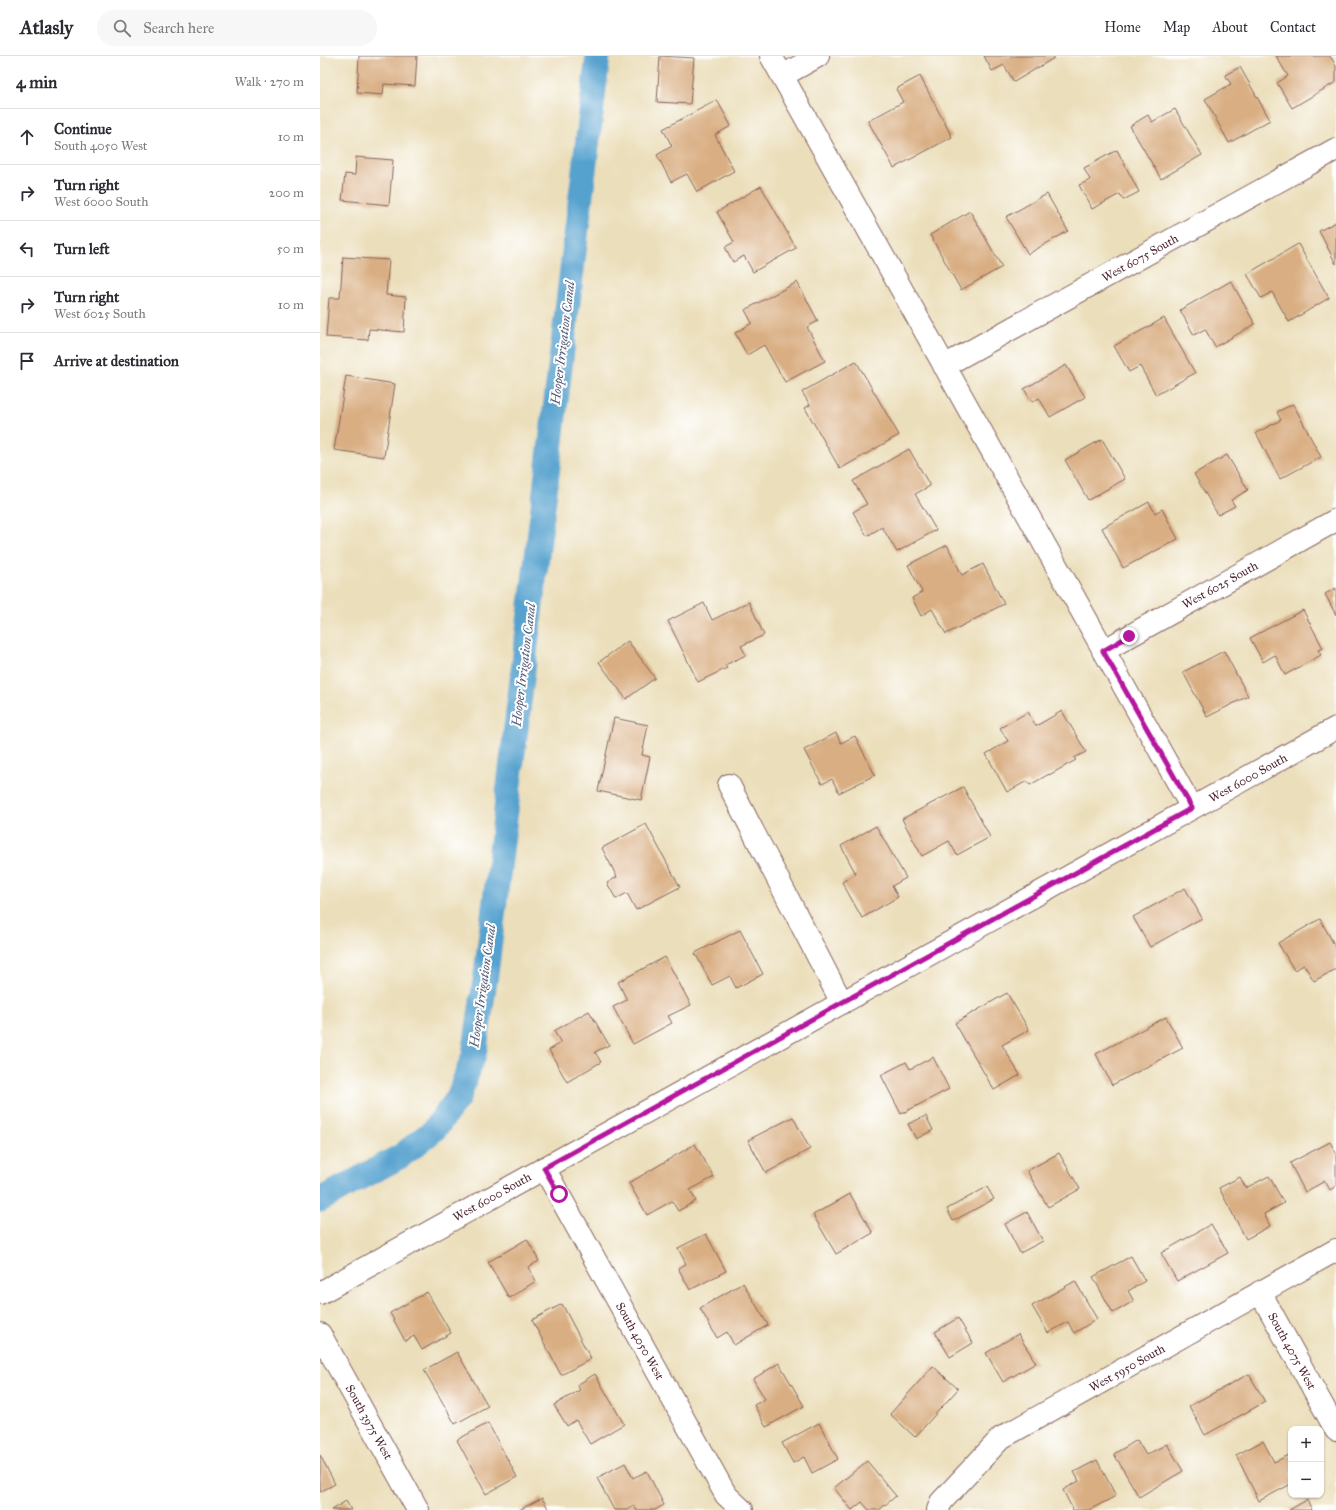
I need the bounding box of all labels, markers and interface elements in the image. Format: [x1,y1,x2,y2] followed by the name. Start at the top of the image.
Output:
[97,10,377,46] search box
[20,16,73,39] text: Atlasly
[111,17,133,39] icon: search
[143,19,214,37] text: Search here
[1104,19,1141,36] text: Home
[1163,19,1190,36] text: Map
[1212,19,1248,36] text: About
[1270,19,1316,36] text: Contact
[16,72,57,93] text: 4 min
[235,74,304,90] text: Walk · 270 m
[54,120,112,138] text: Continue
[16,126,38,148] icon: ahead
[278,129,304,145] text: 10 m
[54,138,147,154] text: South 4050 West
[54,176,119,194] text: Turn right
[16,182,38,204] icon: right
[269,185,304,201] text: 200 m
[54,194,148,210] text: West 6000 South
[1099,231,1181,285] street label: West 6075 South
[16,238,38,260] icon: left
[54,240,110,258] text: Turn left
[277,241,304,257] text: 50 m
[547,279,579,407] water label: Hooper Irrigation Canal
[54,288,119,306] text: Turn right
[16,294,38,316] icon: right
[278,297,304,313] text: 10 m
[54,306,146,322] text: West 6025 South
[16,350,38,372] icon: arrive
[54,352,179,370] text: Arrive at destination
[1180,558,1261,612] street label: West 6025 South
[508,601,540,729] water label: Hooper Irrigation Canal
[1120,627,1138,645] route end
[1206,751,1290,805] street label: West 6000 South
[466,922,500,1050] water label: Hooper Irrigation Canal
[450,1170,534,1224] street label: West 6000 South
[550,1185,568,1203] route start
[613,1300,667,1383] street label: South 4050 West
[1265,1310,1319,1393] street label: South 4075 West
[1087,1341,1168,1395] street label: West 5950 South
[343,1382,396,1462] street label: South 3975 West
[1288,1426,1324,1498] map controls
[1288,1426,1324,1462] button: +
[1288,1462,1324,1498] button: −

